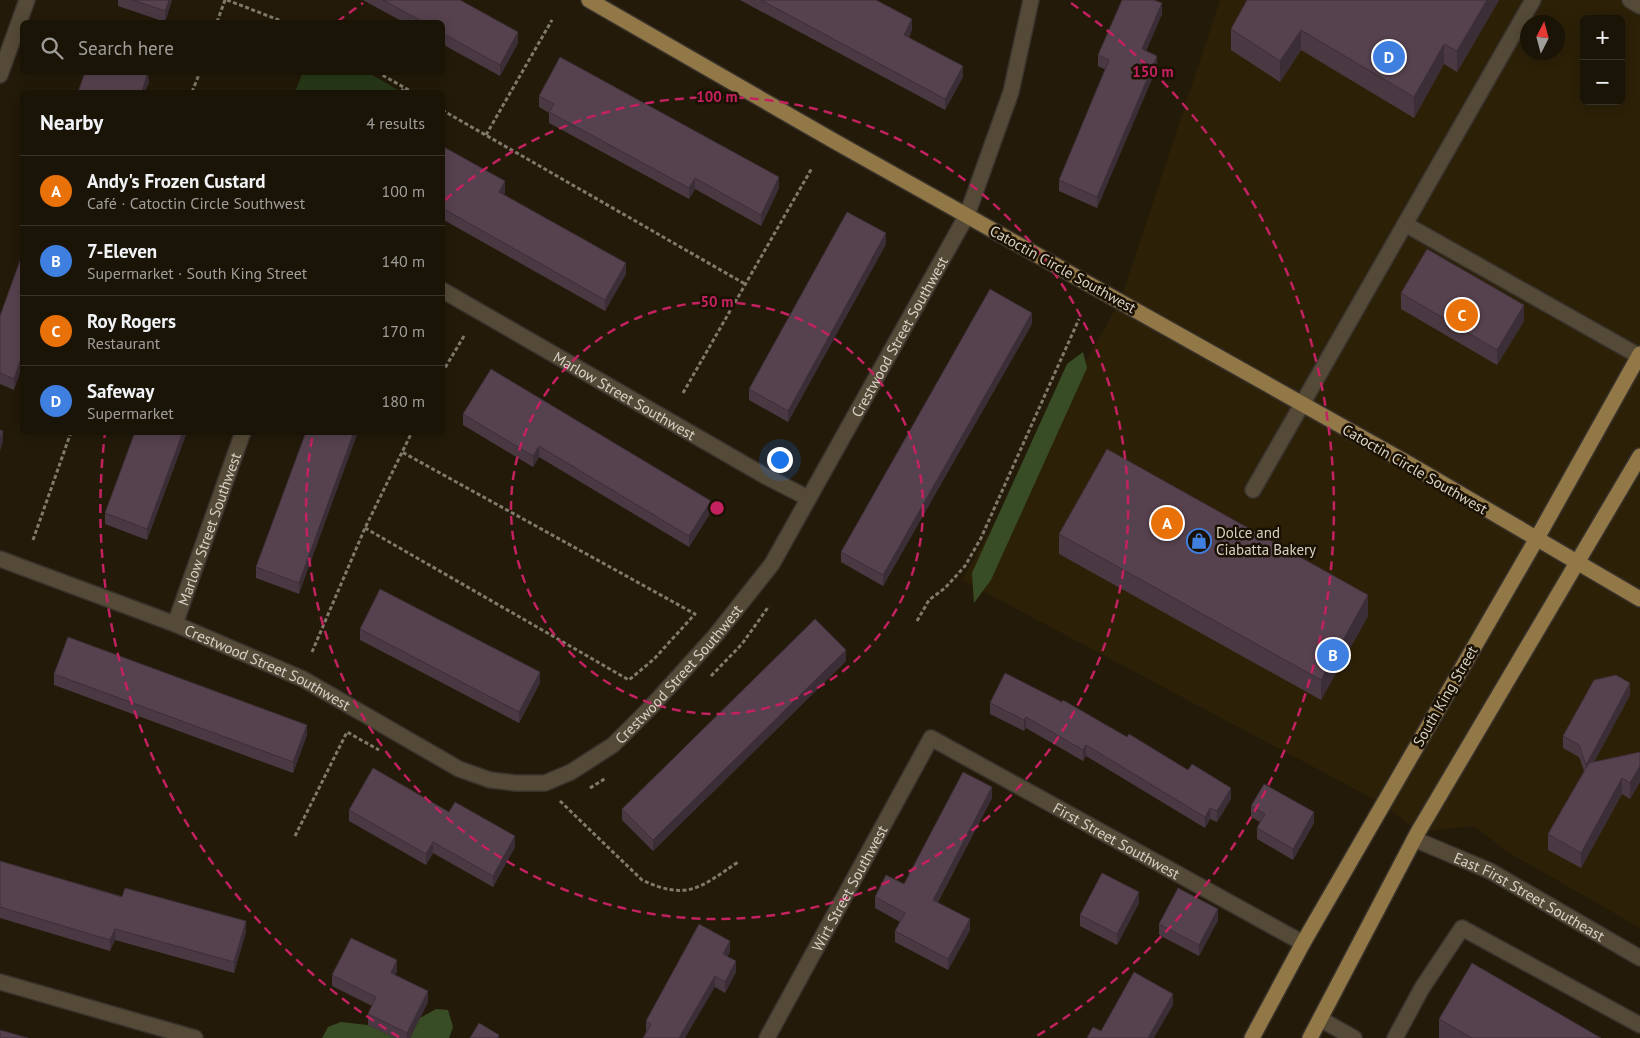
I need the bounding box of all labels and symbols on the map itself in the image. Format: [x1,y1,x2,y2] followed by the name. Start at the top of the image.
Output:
[1520,15,1565,60] north arrow
[1373,38,1405,76] pin: D
[1132,62,1174,81] text: 150 m
[696,87,738,106] text: 100 m
[986,221,1140,317] street label: Catoctin Circle Southwest
[847,253,952,420] street label: Crestwood Street Southwest
[701,292,733,311] text: 50 m
[1446,296,1478,334] pin: C
[550,347,699,444] street label: Marlow Street Southwest
[1339,420,1491,518] street label: Catoctin Circle Southwest
[767,447,793,473] your location
[173,450,245,608] street label: Marlow Street Southwest
[708,499,726,517] centre of rings
[1151,504,1183,542] pin: A
[1216,523,1316,559] place label: Dolce and Ciabatta Bakery
[1186,528,1212,554] shop icon: Dolce and Ciabatta Bakery
[611,600,746,747] street label: Crestwood Street Southwest
[182,620,354,714] street label: Crestwood Street Southwest
[1317,636,1349,674] pin: B
[1408,642,1482,750] street label: South King Street
[1050,798,1184,883] street label: First Street Southwest
[807,822,891,954] street label: Wirt Street Southwest
[1451,847,1608,945] street label: East First Street Southeast

